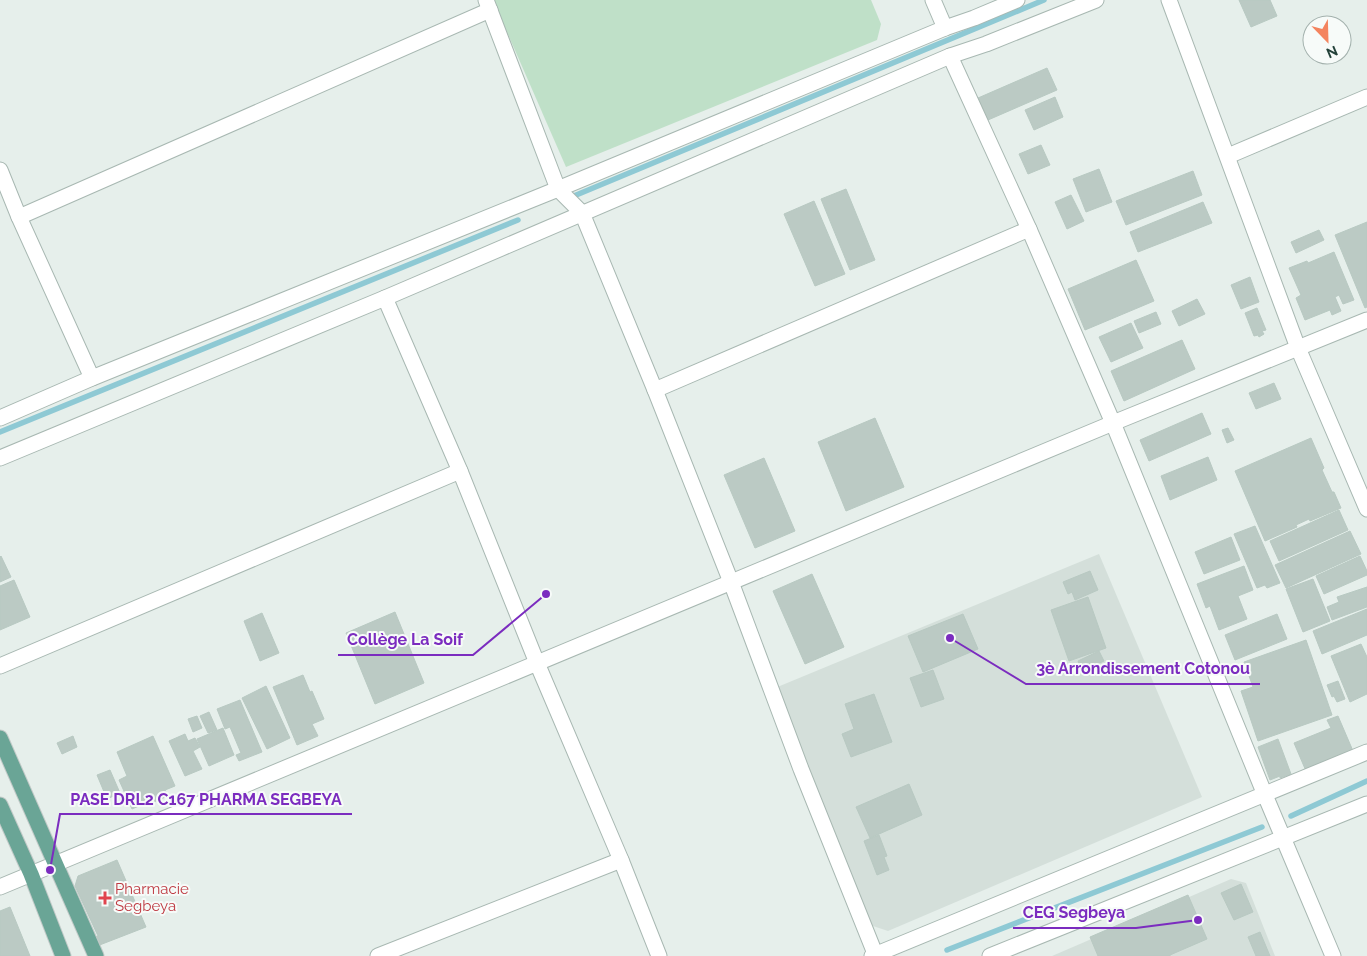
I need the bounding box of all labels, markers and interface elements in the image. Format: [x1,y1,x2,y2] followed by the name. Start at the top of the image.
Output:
[1302,15,1352,65] north arrow
[1324,43,1340,61] text: N
[338,624,473,655] callout: Collège La Soif
[347,630,464,649] text: Collège La Soif
[1026,653,1260,684] callout: 3è Arrondissement Cotonou
[1036,659,1250,678] text: 3è Arrondissement Cotonou
[60,783,352,814] callout: PASE DRL2 C167 PHARMA SEGBEYA
[70,790,342,809] text: PASE DRL2 C167 PHARMA SEGBEYA
[115,880,189,915] place label: Pharmacie Segbeya
[99,892,111,904] marker: Pharmacie Segbeya
[1013,897,1136,928] callout: CEG Segbeya
[1023,903,1125,922] text: CEG Segbeya

